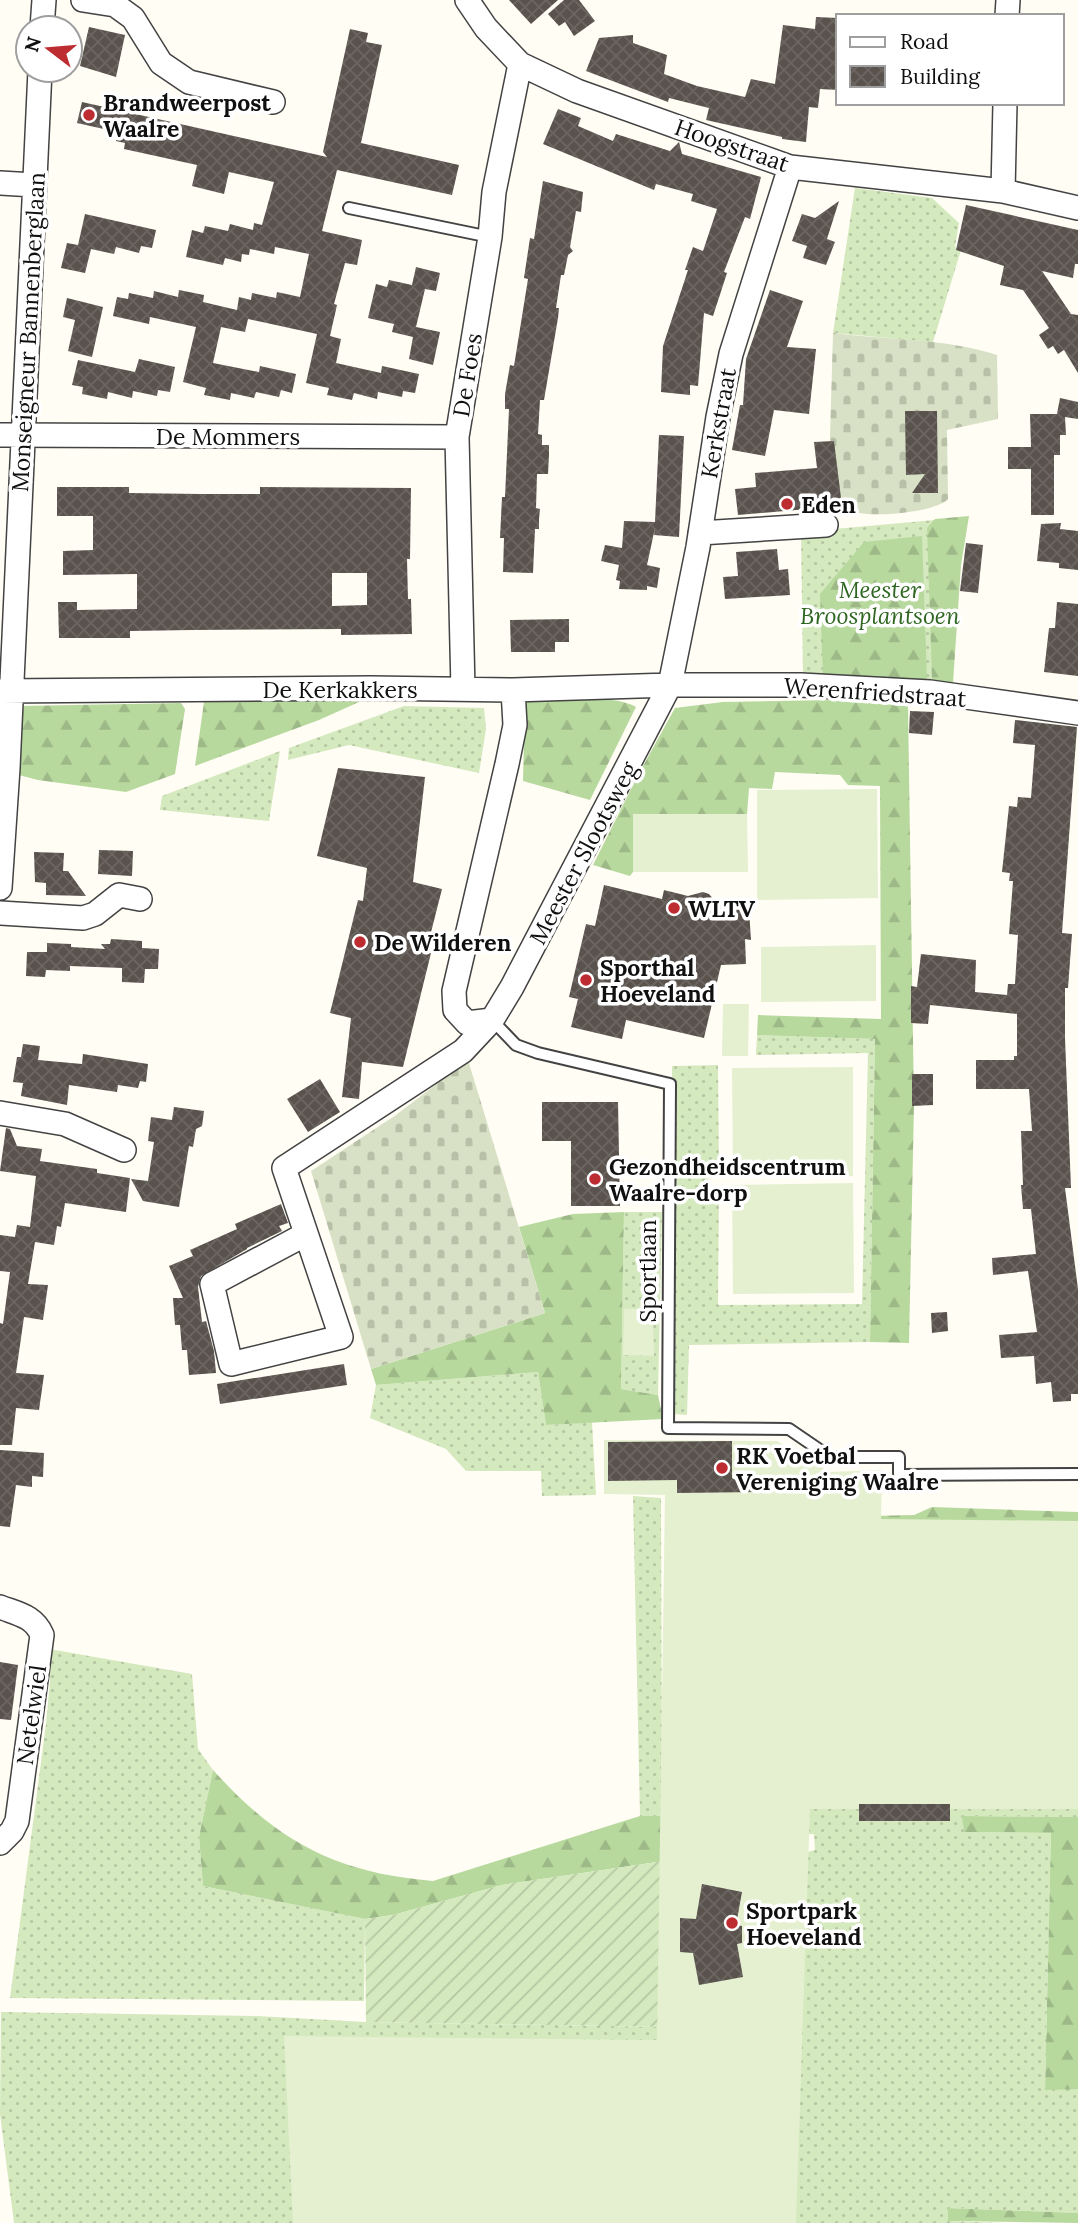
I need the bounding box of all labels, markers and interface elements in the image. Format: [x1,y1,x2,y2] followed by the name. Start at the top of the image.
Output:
[14,14,84,84] north arrow
[836,14,1064,105] legend
[900,28,949,55] text: Road
[19,34,46,55] text: N
[900,63,980,90] text: Building
[103,88,271,143] place label: Brandweerpost Waalre
[81,107,97,123] marker: Brandweerpost Waalre
[671,112,793,178] street label: Hoogstraat
[5,171,51,493] street label: Monseigneur Bannenberglaan
[446,331,488,419] street label: De Foes
[694,365,742,481] street label: Kerkstraat
[156,422,300,451] street label: De Mommers
[801,490,856,519] place label: Eden
[779,496,795,512] marker: Eden
[800,575,960,630] park label: Meester Broosplantsoen
[783,671,967,713] street label: Werenfriedstraat
[262,675,418,704] street label: De Kerkakkers
[523,755,644,949] street label: Meester Slootsweg
[688,894,756,923] place label: WLTV
[666,900,682,916] marker: WLTV
[374,928,512,957] place label: De Wilderen
[352,934,368,950] marker: De Wilderen
[600,953,716,1008] place label: Sporthal Hoeveland
[578,972,594,988] marker: Sporthal Hoeveland
[609,1152,846,1207] place label: Gezondheidscentrum Waalre-dorp
[587,1171,603,1187] marker: Gezondheidscentrum Waalre-dorp
[633,1219,662,1323] street label: Sportlaan
[736,1441,939,1496] place label: RK Voetbal Vereniging Waalre
[714,1460,730,1476] marker: RK Voetbal Vereniging Waalre
[10,1663,52,1767] street label: Netelwiel
[746,1896,862,1951] place label: Sportpark Hoeveland
[724,1915,740,1931] marker: Sportpark Hoeveland

